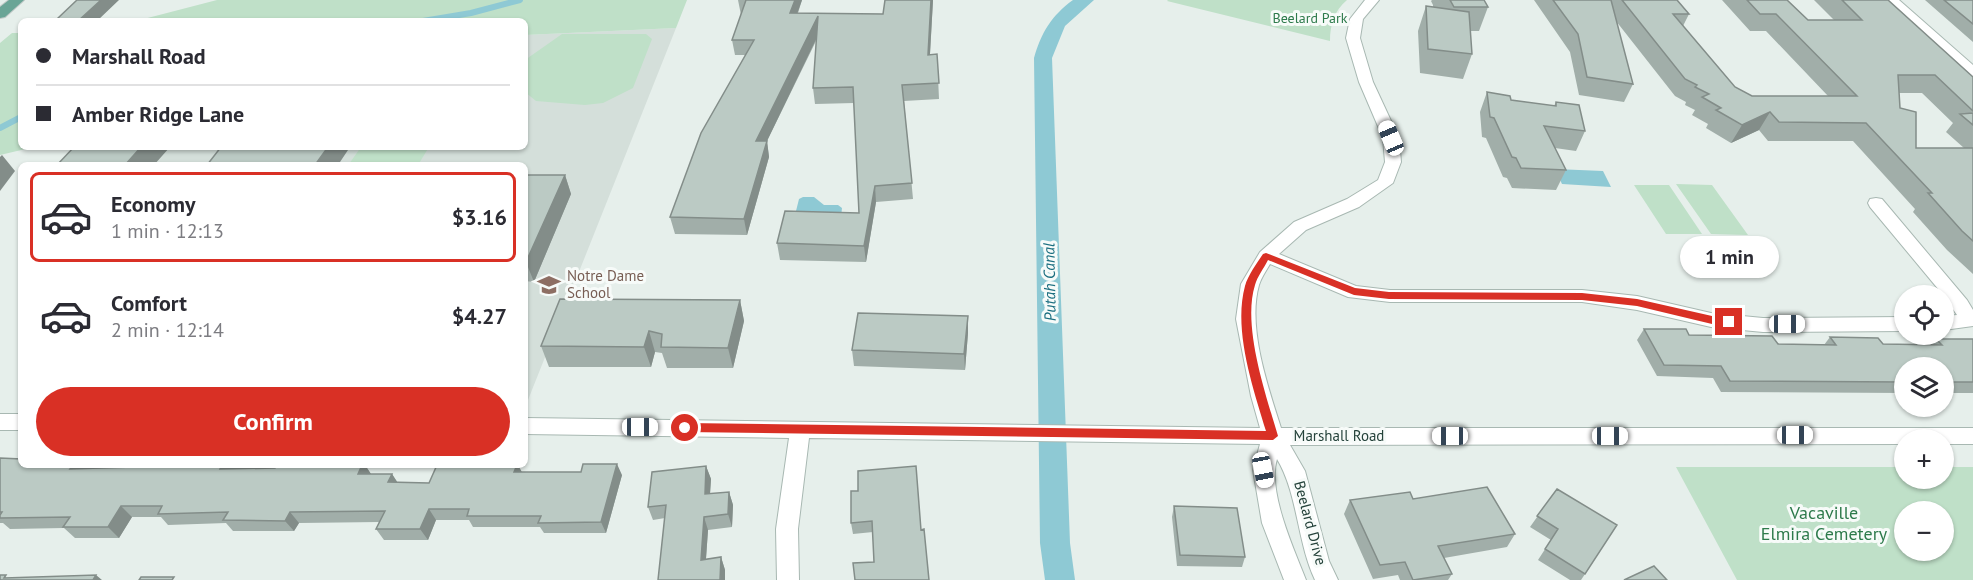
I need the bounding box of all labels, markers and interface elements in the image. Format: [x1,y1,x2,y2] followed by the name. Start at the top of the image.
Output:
[1272,9,1348,27] park label: Beelard Park
[72,42,206,70] text: Marshall Road
[72,100,244,128] text: Amber Ridge Lane
[1376,118,1406,158] car
[39,190,93,244] icon: car
[111,190,195,218] text: Economy
[452,203,507,231] text: $3.16
[111,218,224,244] text: 1 min · 12:13
[1680,235,1778,277] callout: 1 min
[1038,242,1060,321] water label: Putah Canal
[1705,244,1754,270] text: 1 min
[567,266,644,302] place label: Notre Dame School
[536,272,562,298] school or university icon: Notre Dame School
[1894,285,1954,561] map controls
[1894,285,1954,345] button: locate
[39,289,93,343] icon: car
[111,289,187,317] text: Comfort
[452,302,507,330] text: $4.27
[1715,308,1742,335] route end
[1769,315,1805,333] car
[111,317,224,343] text: 2 min · 12:14
[1894,357,1954,417] button: layers
[36,387,510,456] button: Confirm
[671,414,698,441] route start
[622,418,658,436] car
[1294,426,1384,445] street label: Marshall Road
[1777,426,1813,444] car
[1432,427,1468,445] car
[1592,427,1628,445] car
[1894,429,1954,489] button: +
[1251,451,1275,489] car
[1290,479,1331,567] street label: Beelard Drive
[1761,501,1888,545] park label: Vacaville Elmira Cemetery
[1894,501,1954,561] button: −

